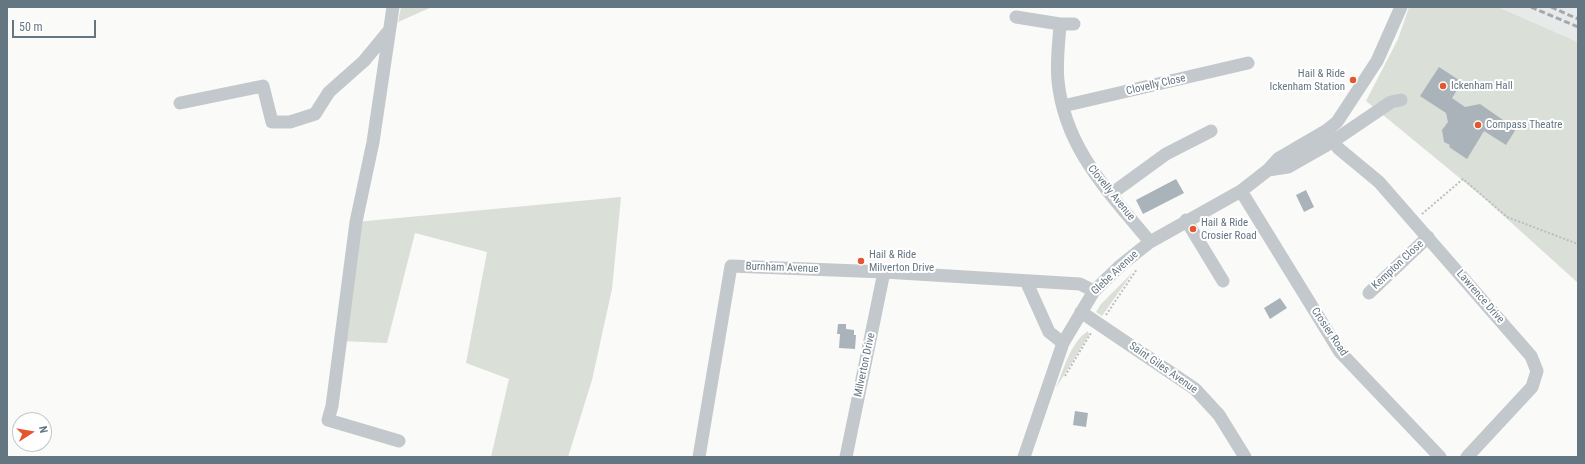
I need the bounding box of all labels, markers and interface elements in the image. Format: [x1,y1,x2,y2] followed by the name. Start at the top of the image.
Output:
[14,12,98,38] scale bar
[19,20,43,34] text: 50 m
[1270,67,1345,93] place label: Hail & Ride Ickenham Station
[1125,72,1187,98] street label: Clovelly Close
[1348,75,1358,85] marker: Hail & Ride Ickenham Station
[1451,79,1513,93] place label: Ickenham Hall
[1438,81,1448,91] marker: Ickenham Hall
[1486,118,1562,132] place label: Compass Theatre
[1473,120,1483,130] marker: Compass Theatre
[1085,162,1137,224] street label: Clovelly Avenue
[1201,216,1257,242] place label: Hail & Ride Crosier Road
[1188,224,1198,234] marker: Hail & Ride Crosier Road
[1369,238,1427,292] street label: Kempton Close
[869,248,934,274] place label: Hail & Ride Milverton Drive
[1089,248,1141,298] street label: Glebe Avenue
[856,256,866,266] marker: Hail & Ride Milverton Drive
[745,260,819,276] street label: Burnham Avenue
[1453,268,1507,326] street label: Lawrence Drive
[1308,305,1350,359] street label: Crosier Road
[852,332,878,398] street label: Milverton Drive
[1126,340,1200,396] street label: Saint Giles Avenue
[12,412,52,452] north arrow
[36,425,50,434] text: N

